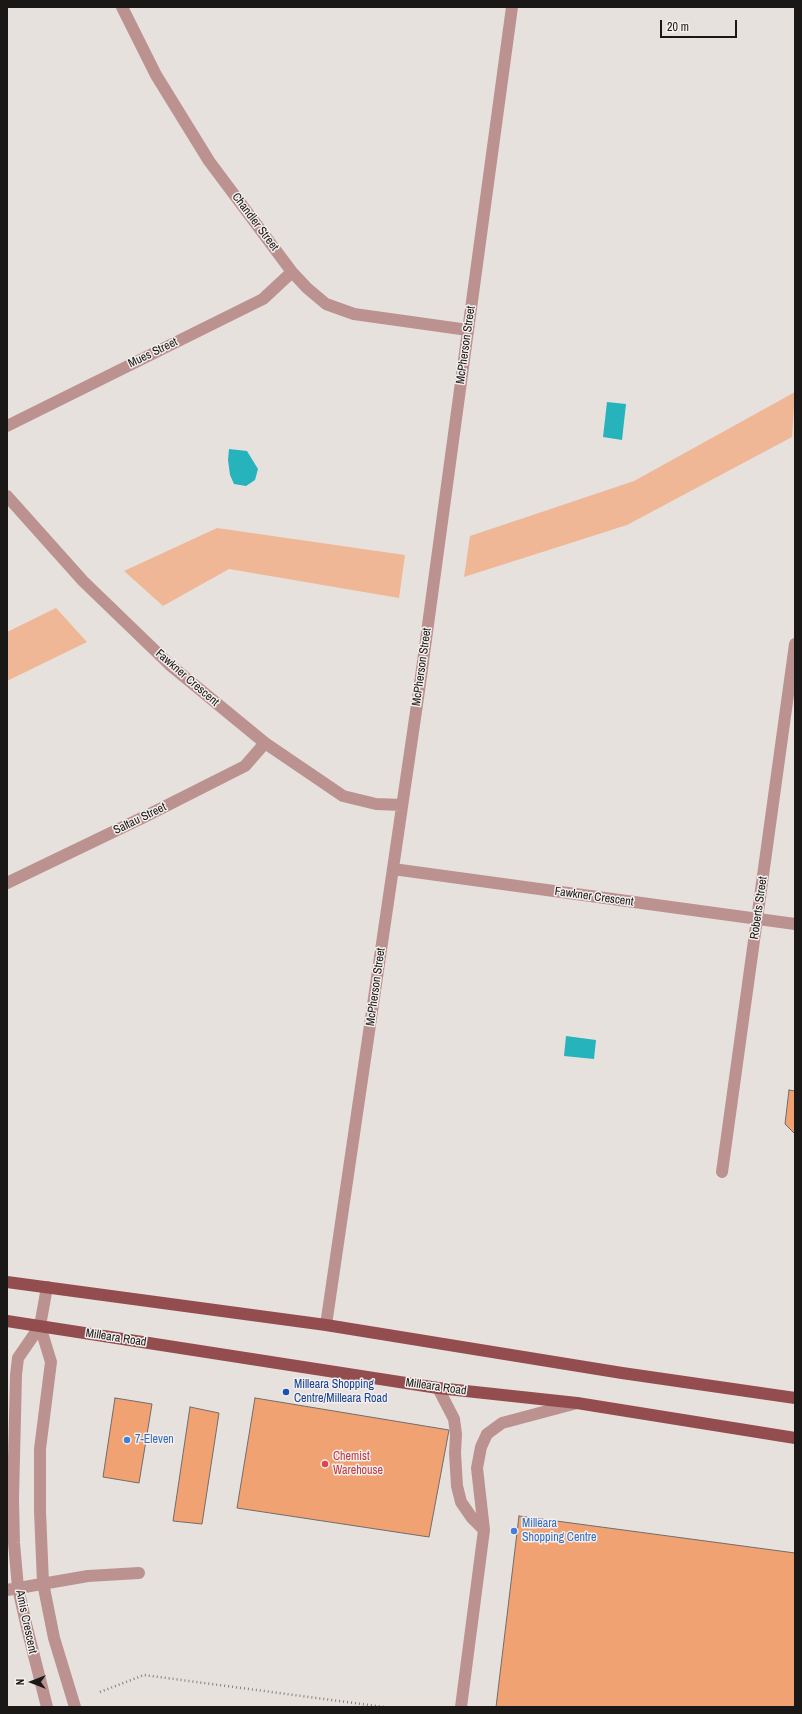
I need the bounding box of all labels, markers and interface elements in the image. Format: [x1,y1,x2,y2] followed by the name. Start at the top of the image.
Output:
[662,12,739,38] scale bar
[667,19,689,35] text: 20 m
[229,190,281,254] street label: Chandler Street
[453,305,479,385] street label: McPherson Street
[126,335,180,371] street label: Mues Street
[409,627,435,707] street label: McPherson Street
[152,647,222,709] street label: Fawkner Crescent
[111,800,169,838] street label: Saltau Street
[747,876,771,940] street label: Roberts Street
[554,884,634,910] street label: Fawkner Crescent
[363,947,389,1027] street label: McPherson Street
[85,1326,147,1350] street label: Milleara Road
[405,1376,467,1398] street label: Milleara Road
[294,1378,388,1406] place label: Milleara Shopping Centre/Milleara Road
[281,1387,291,1397] marker: Milleara Shopping Centre/Milleara Road
[135,1433,174,1447] place label: 7-Eleven
[122,1435,132,1445] marker: 7-Eleven
[333,1450,383,1478] place label: Chemist Warehouse
[320,1459,330,1469] marker: Chemist Warehouse
[522,1517,596,1545] place label: Milleara Shopping Centre
[509,1526,519,1536] marker: Milleara Shopping Centre
[12,1589,40,1655] street label: Amis Crescent
[12,1662,52,1702] north arrow
[13,1679,27,1685] text: N

